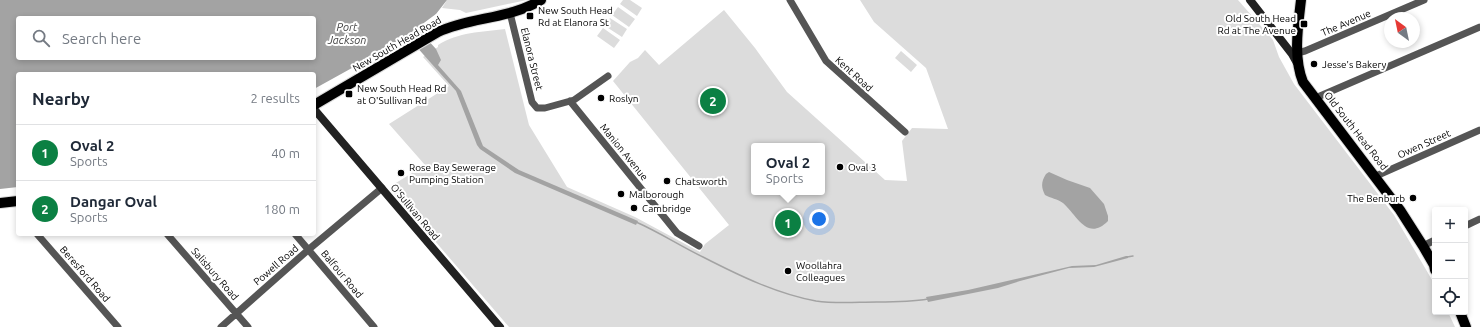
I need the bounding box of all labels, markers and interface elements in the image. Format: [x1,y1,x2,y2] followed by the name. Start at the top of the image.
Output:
[538,5,613,28] place label: New South Head Rd at Elanora St
[1320,8,1372,38] street label: The Avenue
[525,11,535,21] marker: New South Head Rd at Elanora St
[1384,12,1420,48] north arrow
[1218,13,1296,36] place label: Old South Head Rd at The Avenue
[351,14,443,74] street label: New South Head Road
[16,16,316,60] search box
[1299,19,1309,29] marker: Old South Head Rd at The Avenue
[327,21,366,46] water label: Port Jackson
[30,27,52,49] icon: search
[519,27,545,91] street label: Elanora Street
[62,30,141,47] text: Search here
[833,54,875,94] street label: Kent Road
[1309,59,1319,69] marker: Jesse's Bakery
[1322,59,1386,70] place label: Jesse's Bakery
[357,83,446,106] place label: New South Head Rd at O'Sullivan Rd
[700,86,726,116] pin: 2
[32,89,90,108] text: Nearby
[344,89,354,99] marker: New South Head Rd at O'Sullivan Rd
[1322,90,1390,172] street label: Old South Head Road
[250,91,300,105] text: 2 results
[596,93,606,103] marker: Roslyn
[609,93,639,104] place label: Roslyn
[598,122,650,182] street label: Manion Avenue
[1396,127,1452,161] street label: Owen Street
[70,137,114,154] text: Oval 2
[751,143,825,195] popup
[41,146,49,160] text: 1
[271,146,300,160] text: 40 m
[70,154,108,168] text: Sports
[766,154,810,171] text: Oval 2
[409,162,496,185] place label: Rose Bay Sewerage Pumping Station
[835,162,845,172] marker: Oval 3
[848,162,876,173] place label: Oval 3
[396,168,406,178] marker: Rose Bay Sewerage Pumping Station
[766,171,803,185] text: Sports
[662,176,672,186] marker: Chatsworth
[675,176,727,187] place label: Chatsworth
[388,182,442,242] street label: O'Sullivan Road
[616,189,626,199] marker: Malborough
[629,189,684,200] place label: Malborough
[70,193,157,210] text: Dangar Oval
[1347,193,1405,204] place label: The Benburb
[1408,193,1418,203] marker: The Benburb
[41,202,49,216] text: 2
[264,202,300,216] text: 180 m
[629,203,639,213] marker: Cambridge
[642,203,691,214] place label: Cambridge
[1432,207,1468,315] map controls
[1432,207,1468,243] button: +
[775,208,801,238] pin: 1
[809,209,829,229] your location
[70,210,108,224] text: Sports
[251,243,301,287] street label: Powell Road
[1432,243,1468,279] button: −
[58,244,112,304] street label: Beresford Road
[189,246,241,302] street label: Salisbury Road
[319,248,365,300] street label: Balfour Road
[796,260,845,283] place label: Woollahra Colleagues
[783,266,793,276] marker: Woollahra Colleagues
[1432,279,1468,315] button: locate

